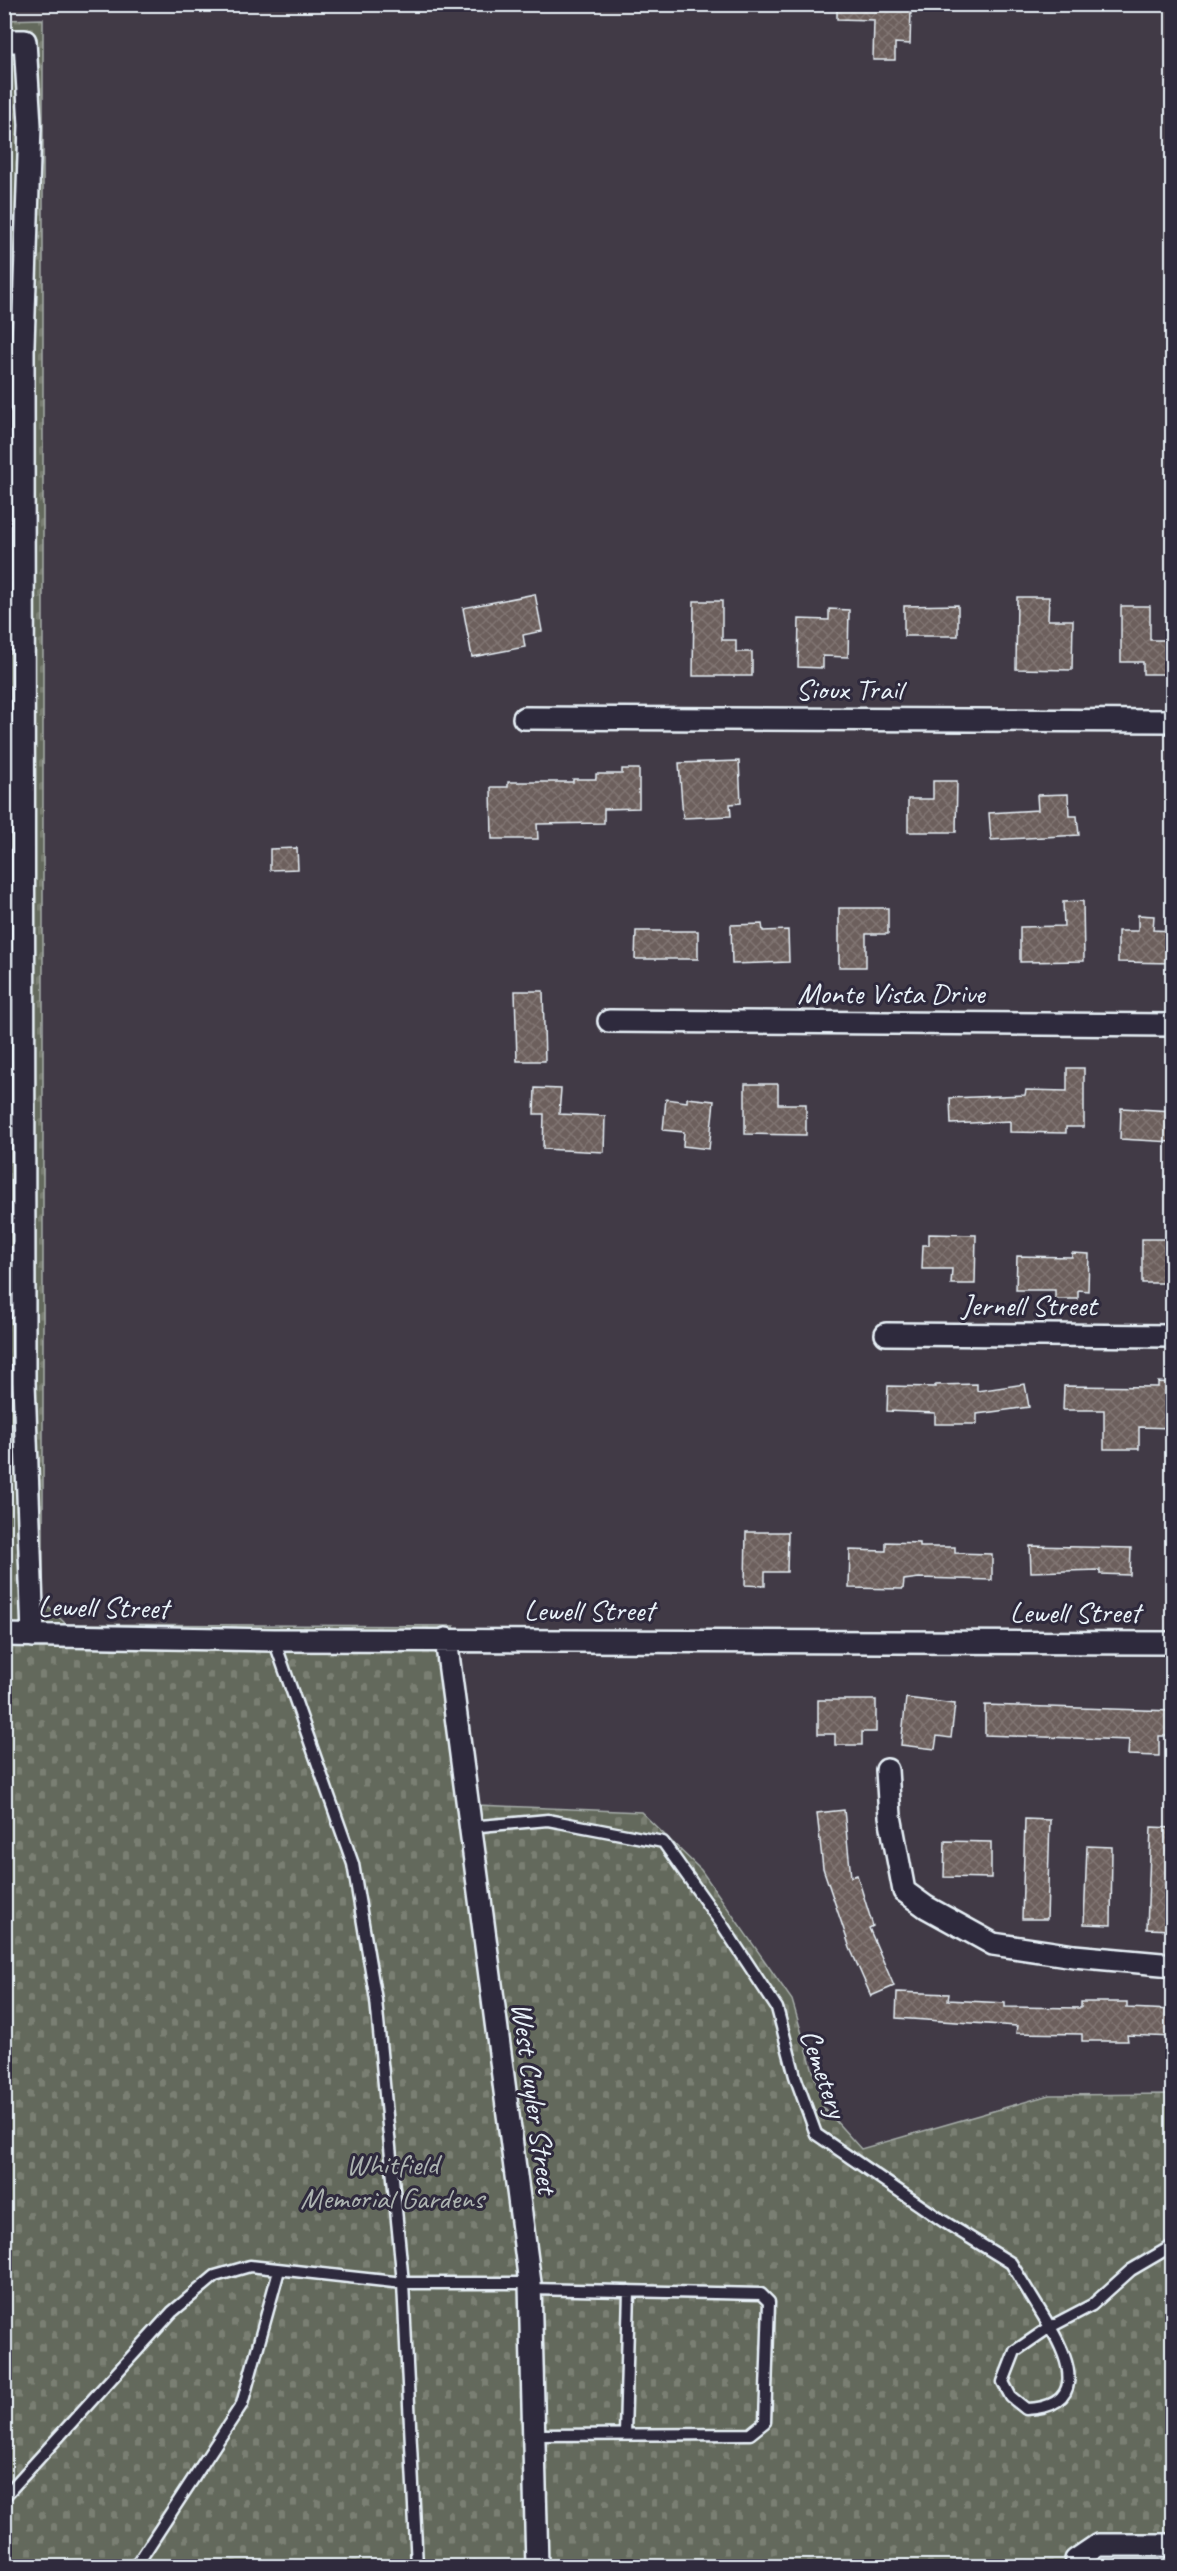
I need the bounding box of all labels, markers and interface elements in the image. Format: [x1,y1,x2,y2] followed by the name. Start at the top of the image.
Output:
[796,670,907,708] street label: Sioux Trail
[798,974,987,1012] street label: Monte Vista Drive
[960,1286,1099,1324] street label: Jernell Street
[37,1587,173,1627] street label: Lewell Street
[524,1591,658,1629] street label: Lewell Street
[1010,1593,1144,1631] street label: Lewell Street
[503,2000,568,2199] street label: West Cuyler Street
[791,2024,858,2125] street label: Cemetery
[300,2145,486,2217] park label: Whitfield Memorial Gardens

